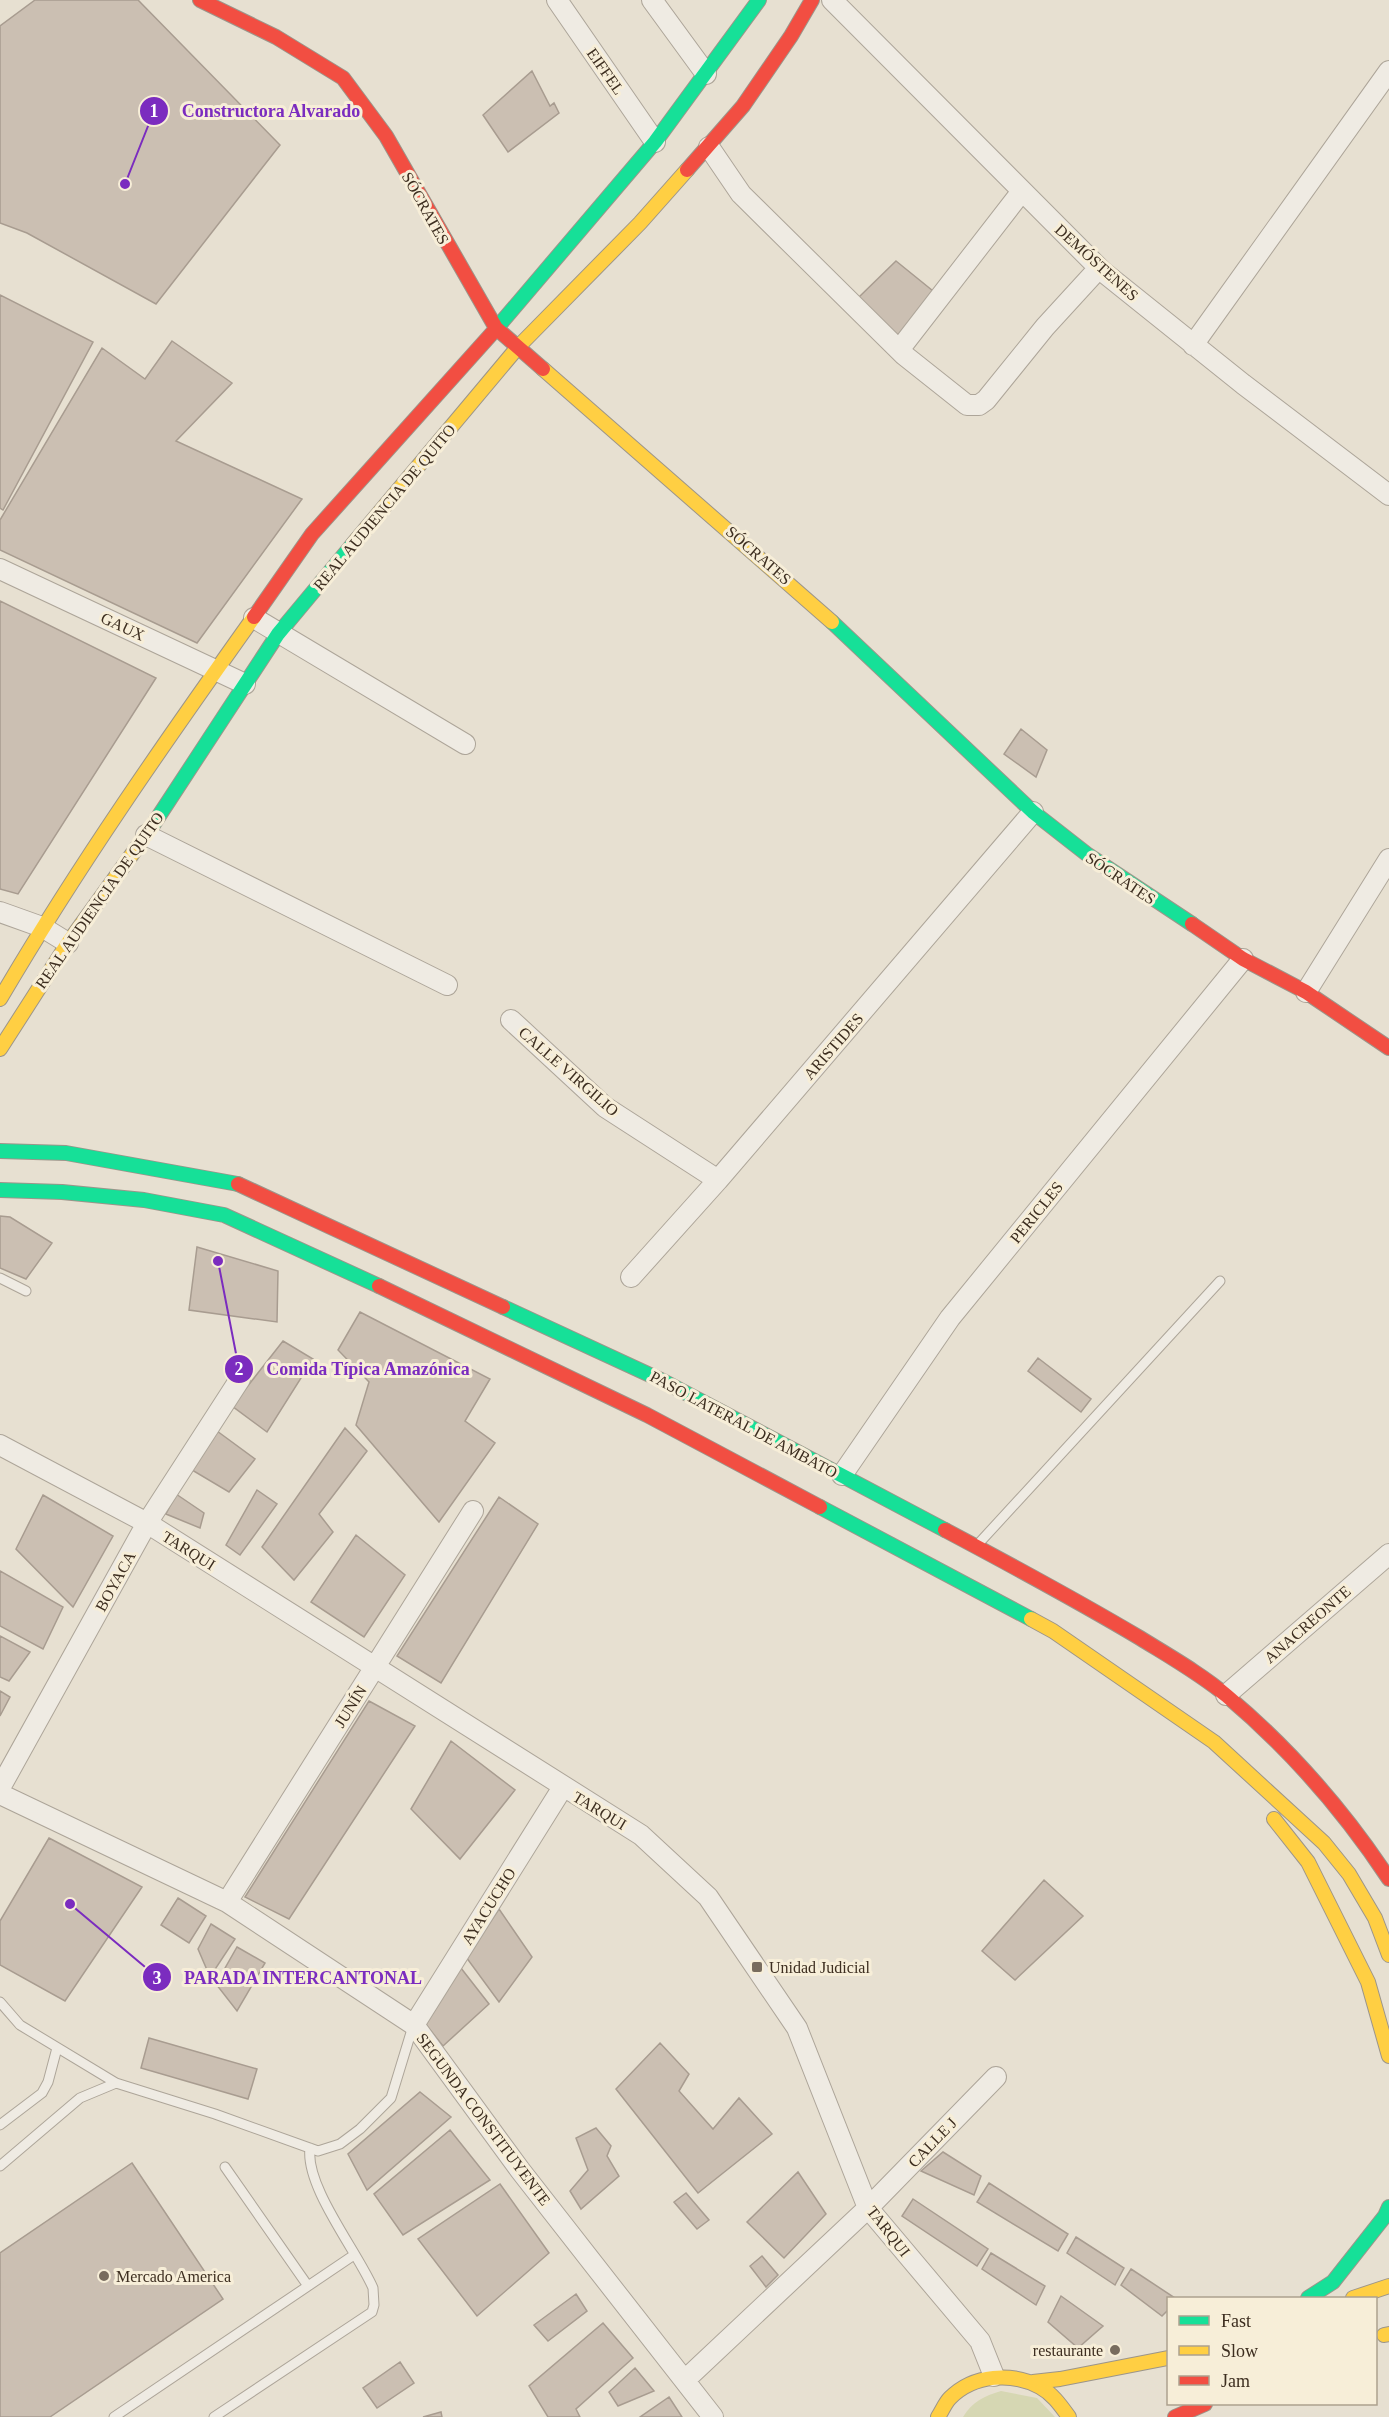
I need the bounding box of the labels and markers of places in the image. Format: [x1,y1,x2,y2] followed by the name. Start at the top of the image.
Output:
[139,93,373,129] callout: Constructora Alvarado
[224,1351,483,1387] callout: Comida Típica Amazónica
[142,1959,435,1995] callout: PARADA INTERCANTONAL
[769,1959,870,1976] place label: Unidad Judicial
[750,1960,764,1974] marker: Unidad Judicial
[116,2268,231,2285] place label: Mercado America
[97,2269,111,2283] marker: Mercado America
[1033,2342,1103,2359] place label: restaurante
[1108,2343,1122,2357] marker: restaurante

